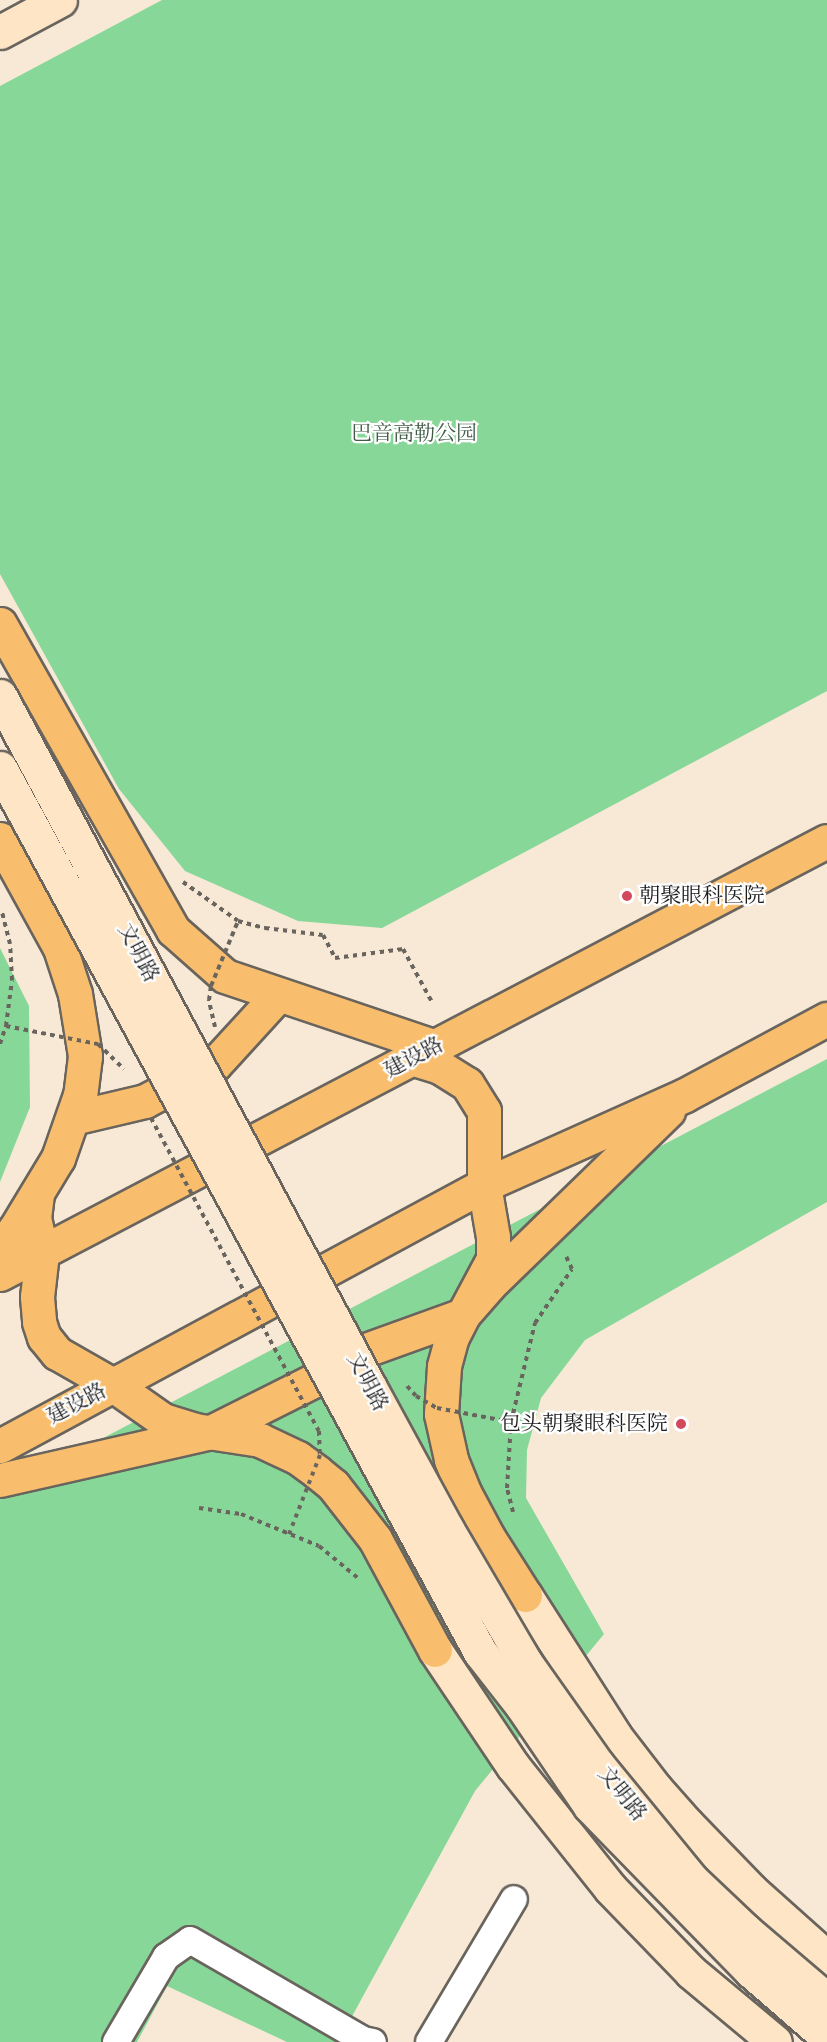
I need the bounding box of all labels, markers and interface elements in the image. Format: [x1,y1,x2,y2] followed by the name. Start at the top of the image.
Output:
[351,421,477,447] park label: 巴音高勒公园
[639,883,765,909] place label: 朝聚眼科医院
[620,889,634,903] marker: 朝聚眼科医院
[112,919,164,987] street label: 文明路
[380,1032,448,1084] street label: 建设路
[341,1348,393,1416] street label: 文明路
[43,1378,111,1430] street label: 建设路
[500,1411,668,1437] place label: 包头朝聚眼科医院
[672,1415,690,1433] marker: 包头朝聚眼科医院
[592,1762,652,1826] street label: 文明路

